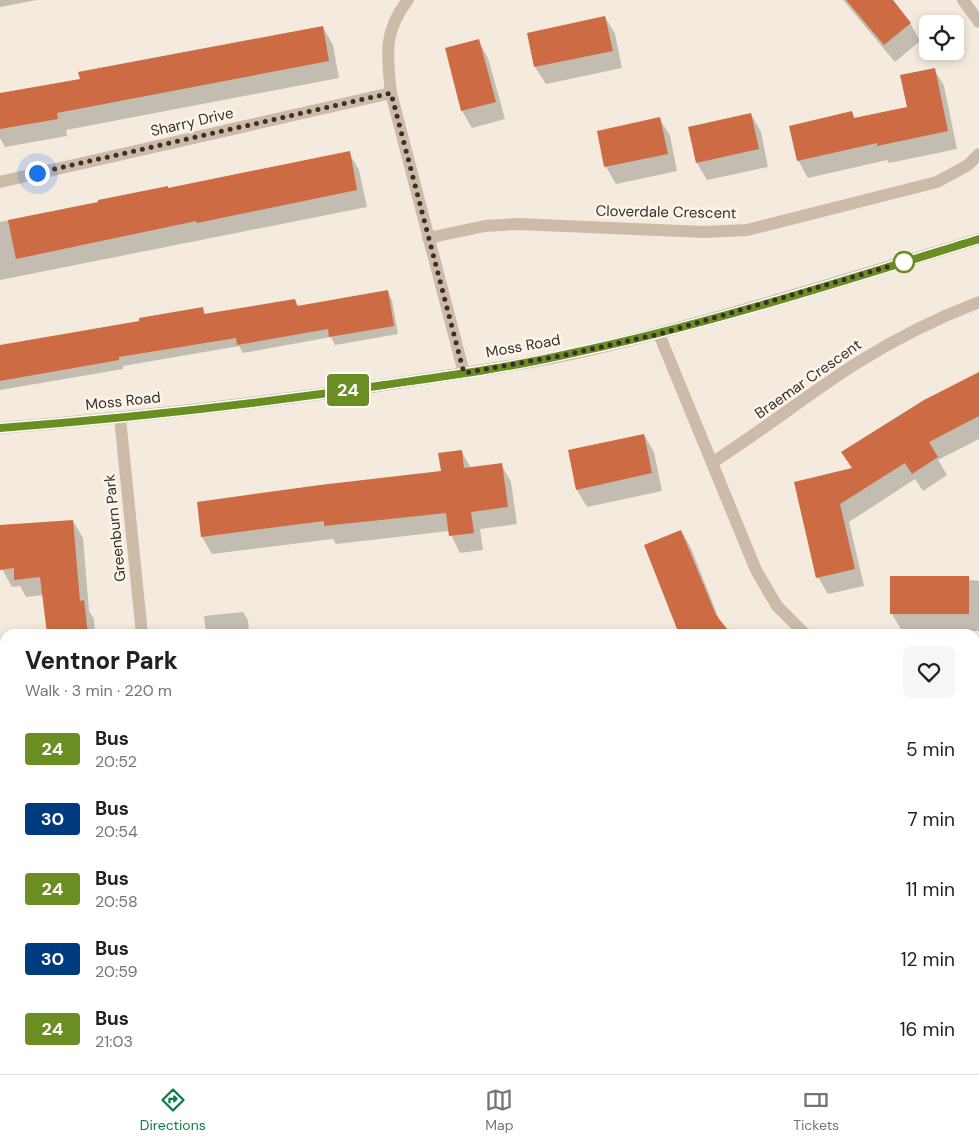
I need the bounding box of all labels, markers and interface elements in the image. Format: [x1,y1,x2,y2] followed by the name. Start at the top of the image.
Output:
[919,15,964,60] map controls
[919,15,964,60] button: locate
[149,103,235,141] street label: Sharry Drive
[25,161,50,186] your location
[595,201,737,223] street label: Cloverdale Crescent
[893,251,915,273] unlabelled marker
[484,330,562,362] street label: Moss Road
[751,335,865,423] street label: Braemar Crescent
[326,374,370,406] line badge: 24
[337,378,359,402] text: 24
[84,387,162,415] street label: Moss Road
[99,473,131,583] street label: Greenburn Park
[25,645,178,676] text: Ventnor Park
[903,646,955,698] button: heart
[25,680,172,701] text: Walk · 3 min · 220 m
[95,726,129,751] text: Bus
[42,737,63,761] text: 24
[906,737,955,762] text: 5 min
[95,751,137,772] text: 20:52
[95,796,129,821] text: Bus
[41,807,64,831] text: 30
[907,807,955,832] text: 7 min
[95,821,138,842] text: 20:54
[95,866,129,891] text: Bus
[42,877,63,901] text: 24
[906,877,955,902] text: 11 min
[95,891,138,912] text: 20:58
[95,936,129,961] text: Bus
[41,947,64,971] text: 30
[901,947,955,972] text: 12 min
[95,961,138,982] text: 20:59
[95,1006,129,1031] text: Bus
[42,1017,63,1041] text: 24
[900,1017,955,1042] text: 16 min
[95,1031,133,1052] text: 21:03
[140,1086,206,1134] tab: Directions
[485,1086,514,1134] tab: Map
[793,1086,839,1134] tab: Tickets

